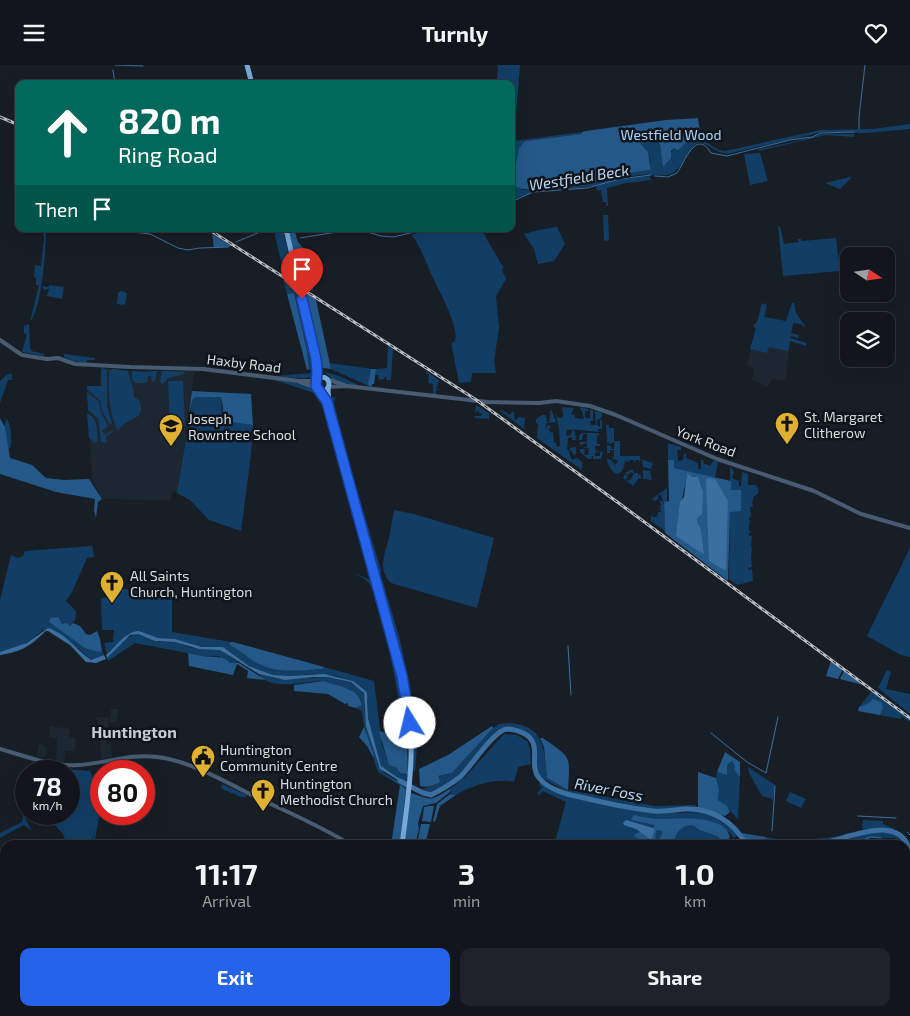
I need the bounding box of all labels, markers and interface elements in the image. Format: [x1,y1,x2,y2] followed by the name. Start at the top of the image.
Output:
[20,19,48,47] icon: menu
[862,19,890,47] icon: heart
[422,20,488,46] text: Turnly
[118,99,221,141] text: 820 m
[35,100,100,165] icon: ahead
[620,126,722,143] park label: Westfield Wood
[118,141,218,167] text: Ring Road
[528,160,630,194] water label: Westfield Beck
[88,195,116,223] icon: arrive
[35,198,78,221] text: Then
[840,247,895,303] north arrow
[840,247,895,367] map controls
[281,248,323,299] pin
[288,255,316,283] icon: arrive
[840,312,895,367] button: layers
[206,350,282,376] street label: Haxby Road
[804,408,883,441] place label: St. Margaret Clitherow
[188,410,297,443] place label: Joseph Rowntree School
[774,411,800,445] church icon: St. Margaret Clitherow
[158,413,184,447] school or university icon: Joseph Rowntree School
[674,422,738,460] street label: York Road
[130,567,252,600] place label: All Saints Church, Huntington
[99,570,125,604] church icon: All Saints Church, Huntington
[383,696,435,748] position arrow
[91,722,177,741] district label: Huntington
[220,741,338,774] place label: Huntington Community Centre
[190,744,216,778] public building icon: Huntington Community Centre
[90,760,155,825] speed limit sign: 80
[33,771,62,801] text: 78
[573,774,645,805] water label: River Foss
[280,775,393,808] place label: Huntington Methodist Church
[250,778,276,812] church icon: Huntington Methodist Church
[33,798,62,812] text: km/h
[195,855,258,891] text: 11:17
[458,855,475,891] text: 3
[676,855,715,891] text: 1.0
[202,891,251,910] text: Arrival
[453,891,480,910] text: min
[684,891,706,910] text: km
[20,948,450,1006] button: Exit
[460,948,890,1006] button: Share

